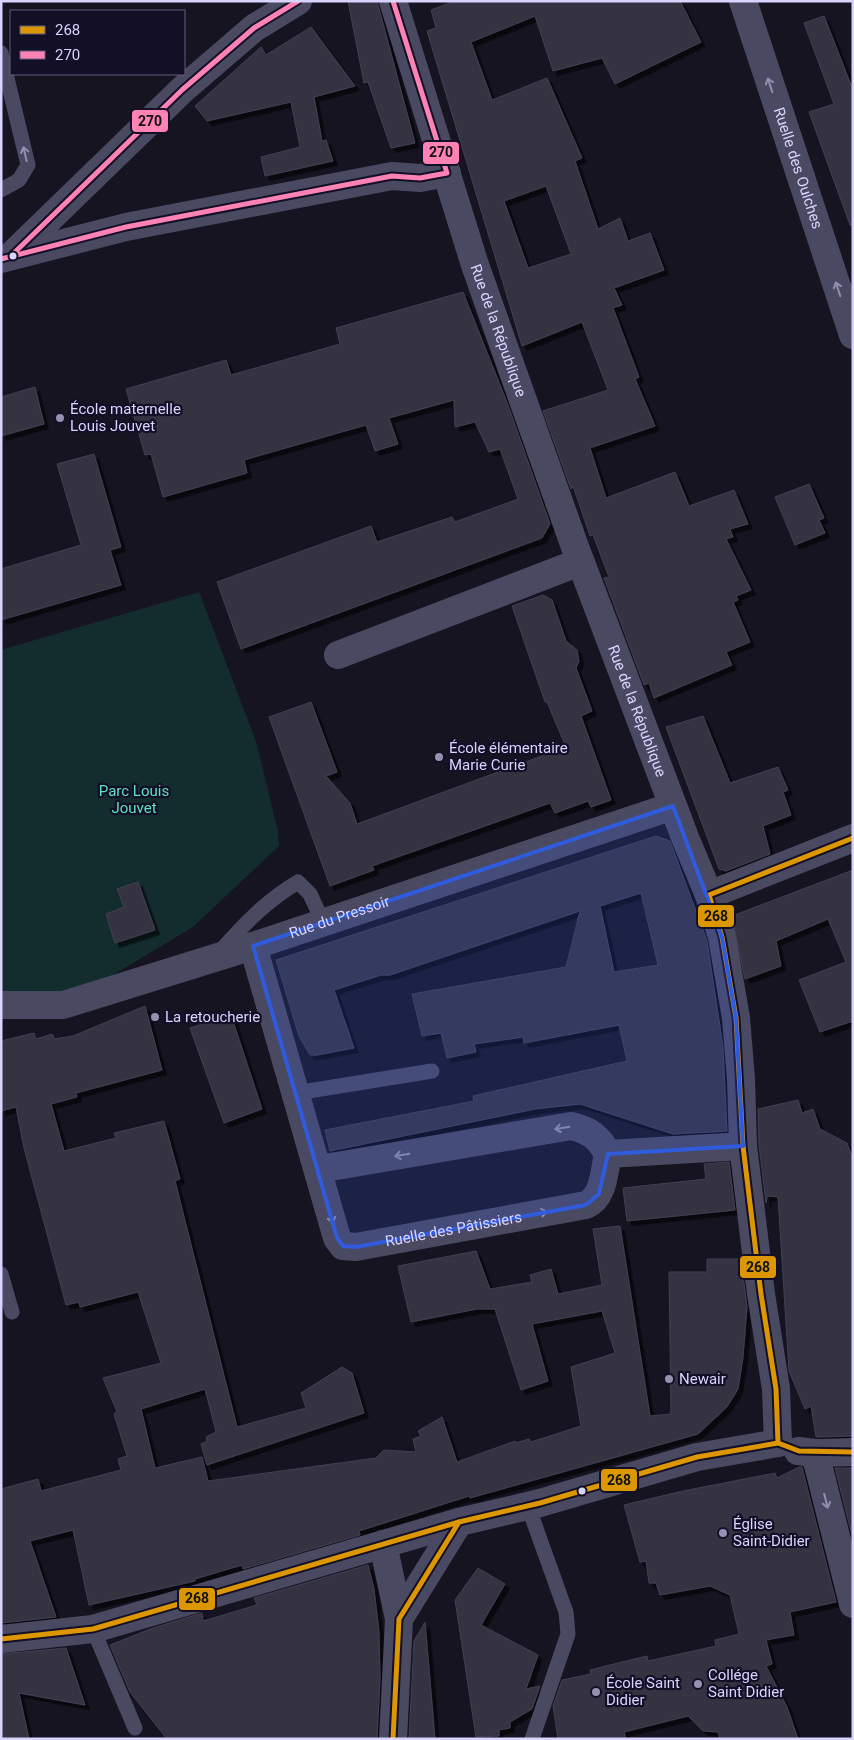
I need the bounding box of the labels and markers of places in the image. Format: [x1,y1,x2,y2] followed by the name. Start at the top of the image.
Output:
[8,251,18,261] unlabelled marker
[70,400,181,435] place label: École maternelle Louis Jouvet
[54,412,66,424] marker: École maternelle Louis Jouvet
[449,739,568,774] place label: École élémentaire Marie Curie
[433,751,445,763] marker: École élémentaire Marie Curie
[165,1008,260,1026] place label: La retoucherie
[149,1011,161,1023] marker: La retoucherie
[679,1370,726,1388] place label: Newair
[663,1373,675,1385] marker: Newair
[577,1486,587,1496] unlabelled marker
[733,1515,810,1550] place label: Église Saint-Didier
[717,1527,729,1539] marker: Église Saint-Didier
[708,1666,784,1701] place label: Collége Saint Didier
[606,1674,680,1709] place label: École Saint Didier
[692,1678,704,1690] marker: Collége Saint Didier
[590,1686,602,1698] marker: École Saint Didier

